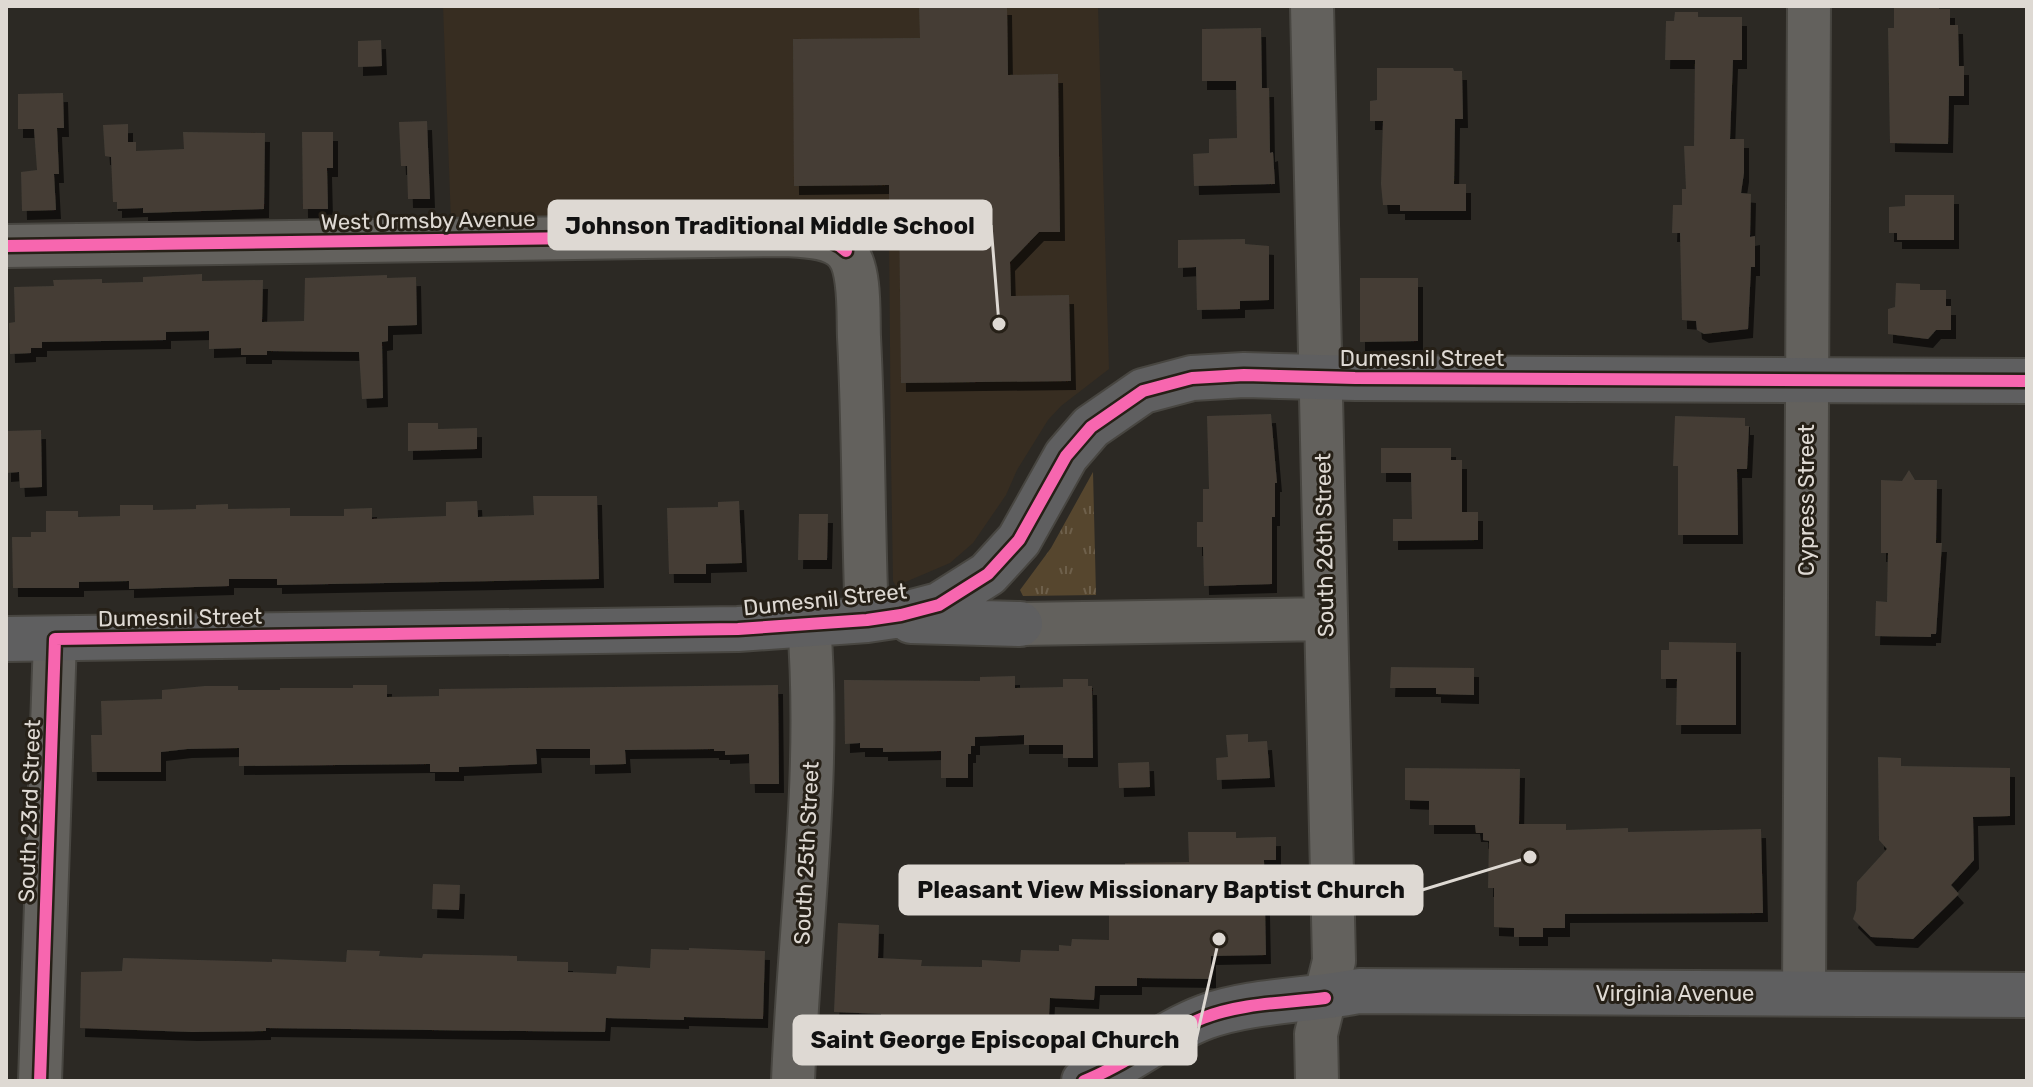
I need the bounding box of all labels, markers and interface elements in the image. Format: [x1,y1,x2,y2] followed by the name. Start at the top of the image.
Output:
[549,201,991,249] callout: Johnson Traditional Middle School
[320,205,536,236] street label: West Ormsby Avenue
[565,212,975,240] text: Johnson Traditional Middle School
[1340,345,1505,372] street label: Dumesnil Street
[1793,424,1820,576] street label: Cypress Street
[1309,452,1340,637] street label: South 26th Street
[742,577,909,622] street label: Dumesnil Street
[98,603,263,632] street label: Dumesnil Street
[13,719,46,903] street label: South 23rd Street
[788,760,825,946] street label: South 25th Street
[900,866,1422,914] callout: Pleasant View Missionary Baptist Church
[917,876,1405,904] text: Pleasant View Missionary Baptist Church
[1596,980,1754,1007] street label: Virginia Avenue
[794,1016,1196,1064] callout: Saint George Episcopal Church
[810,1026,1180,1054] text: Saint George Episcopal Church

